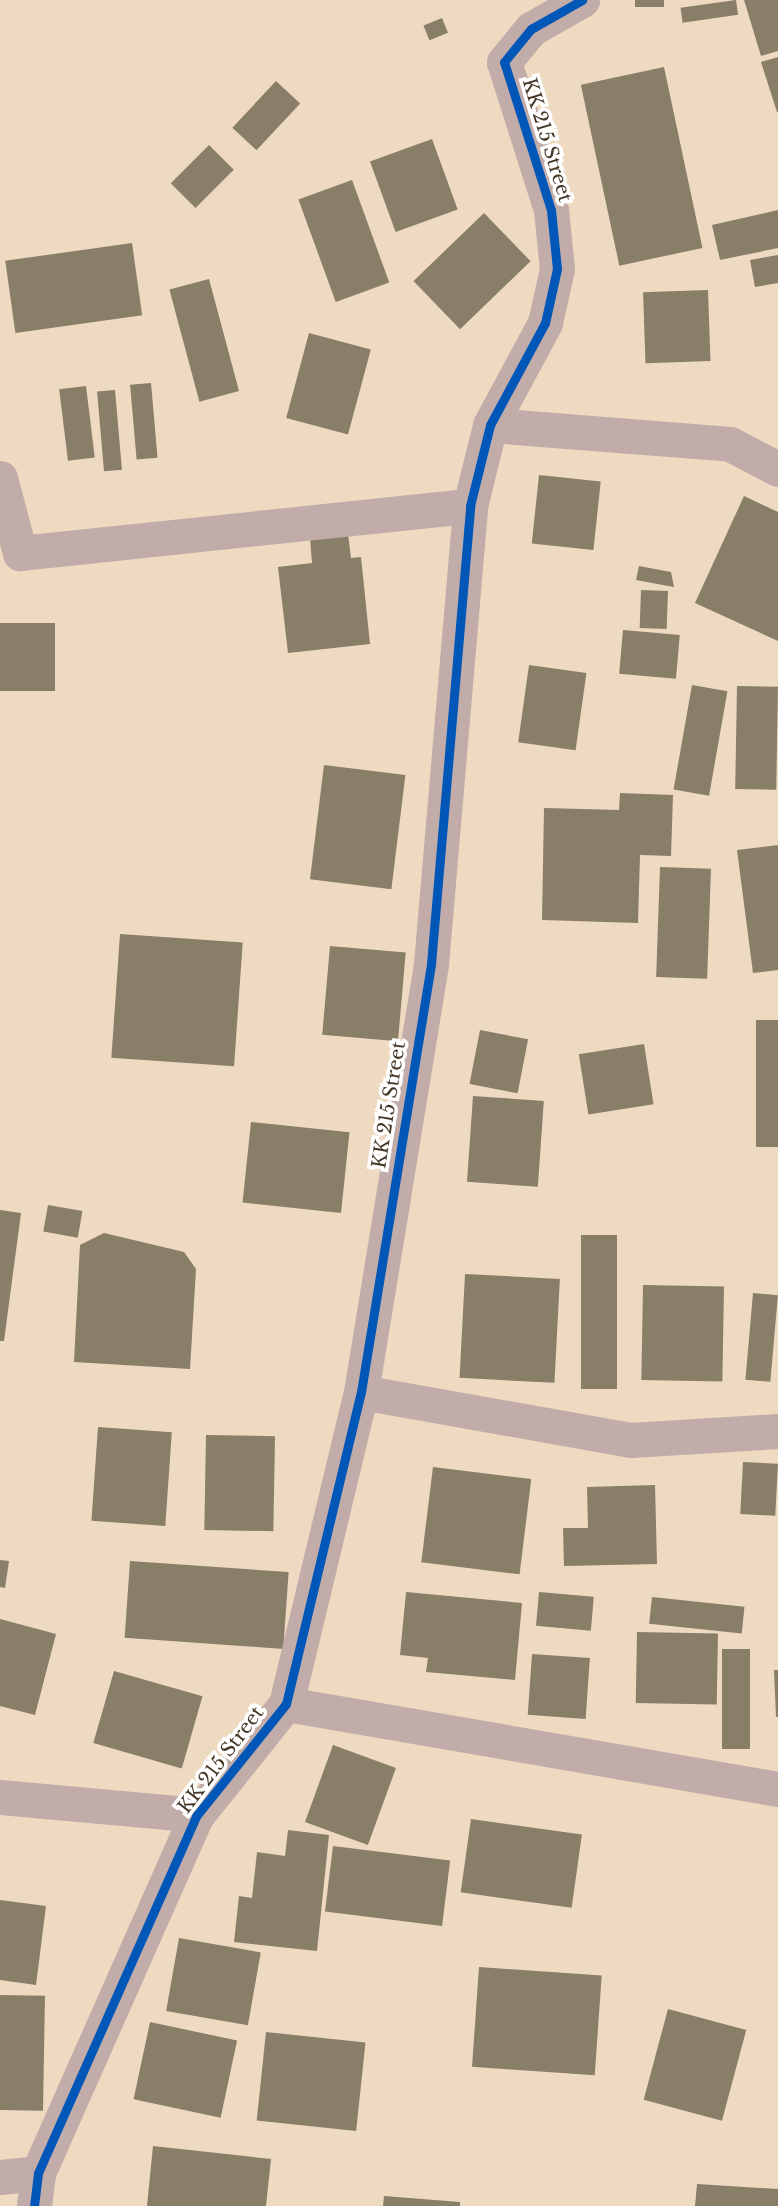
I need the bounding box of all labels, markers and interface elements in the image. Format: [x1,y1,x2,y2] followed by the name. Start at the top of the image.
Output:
[517,75,577,205] street label: KK 215 Street
[368,1040,410,1170] street label: KK 215 Street
[173,1702,269,1818] street label: KK 215 Street

